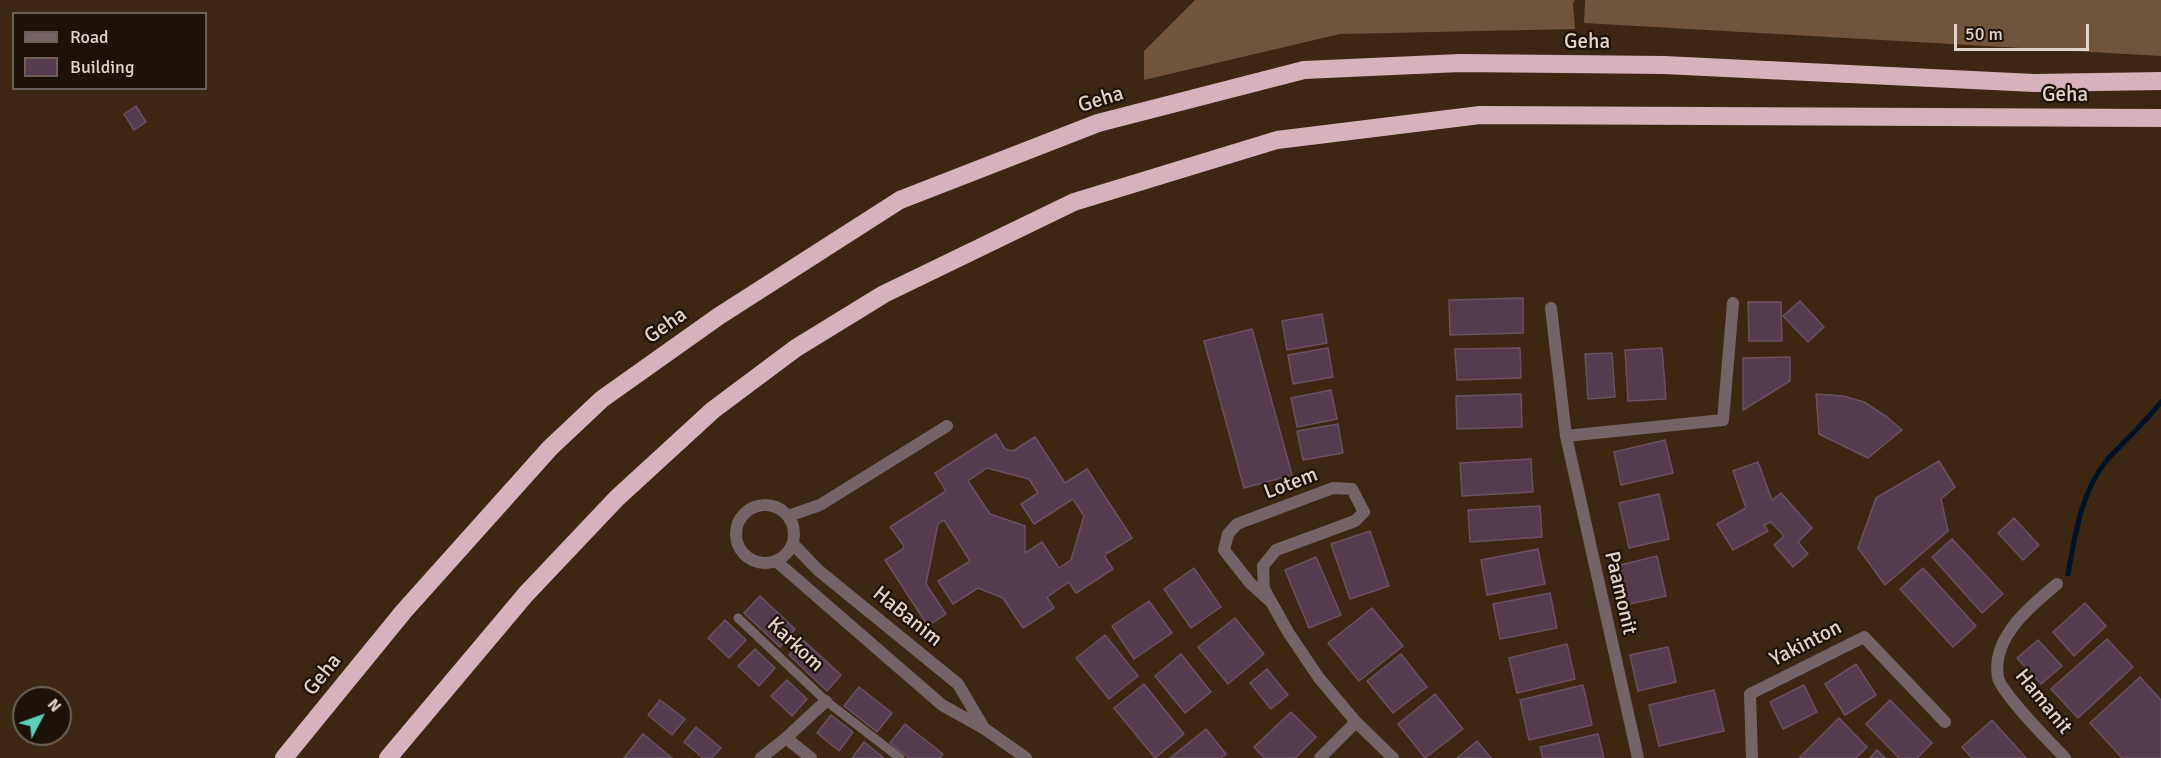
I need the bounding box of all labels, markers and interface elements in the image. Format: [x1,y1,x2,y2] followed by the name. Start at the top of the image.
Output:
[12,12,207,90] legend
[1957,12,2092,50] scale bar
[1965,23,2003,45] text: 50 m
[70,26,109,48] text: Road
[1564,29,1610,55] street label: Geha
[70,56,134,78] text: Building
[1075,81,1127,119] street label: Geha
[2042,82,2088,108] street label: Geha
[640,302,692,350] street label: Geha
[1261,462,1321,506] street label: Lotem
[1598,549,1642,637] street label: Paamonit
[867,581,947,653] street label: HaBanim
[761,612,829,678] street label: Karkom
[1766,615,1846,673] street label: Yakinton
[299,649,347,701] street label: Geha
[2009,664,2077,740] street label: Hamanit
[12,686,72,746] north arrow
[43,695,65,716] text: N

